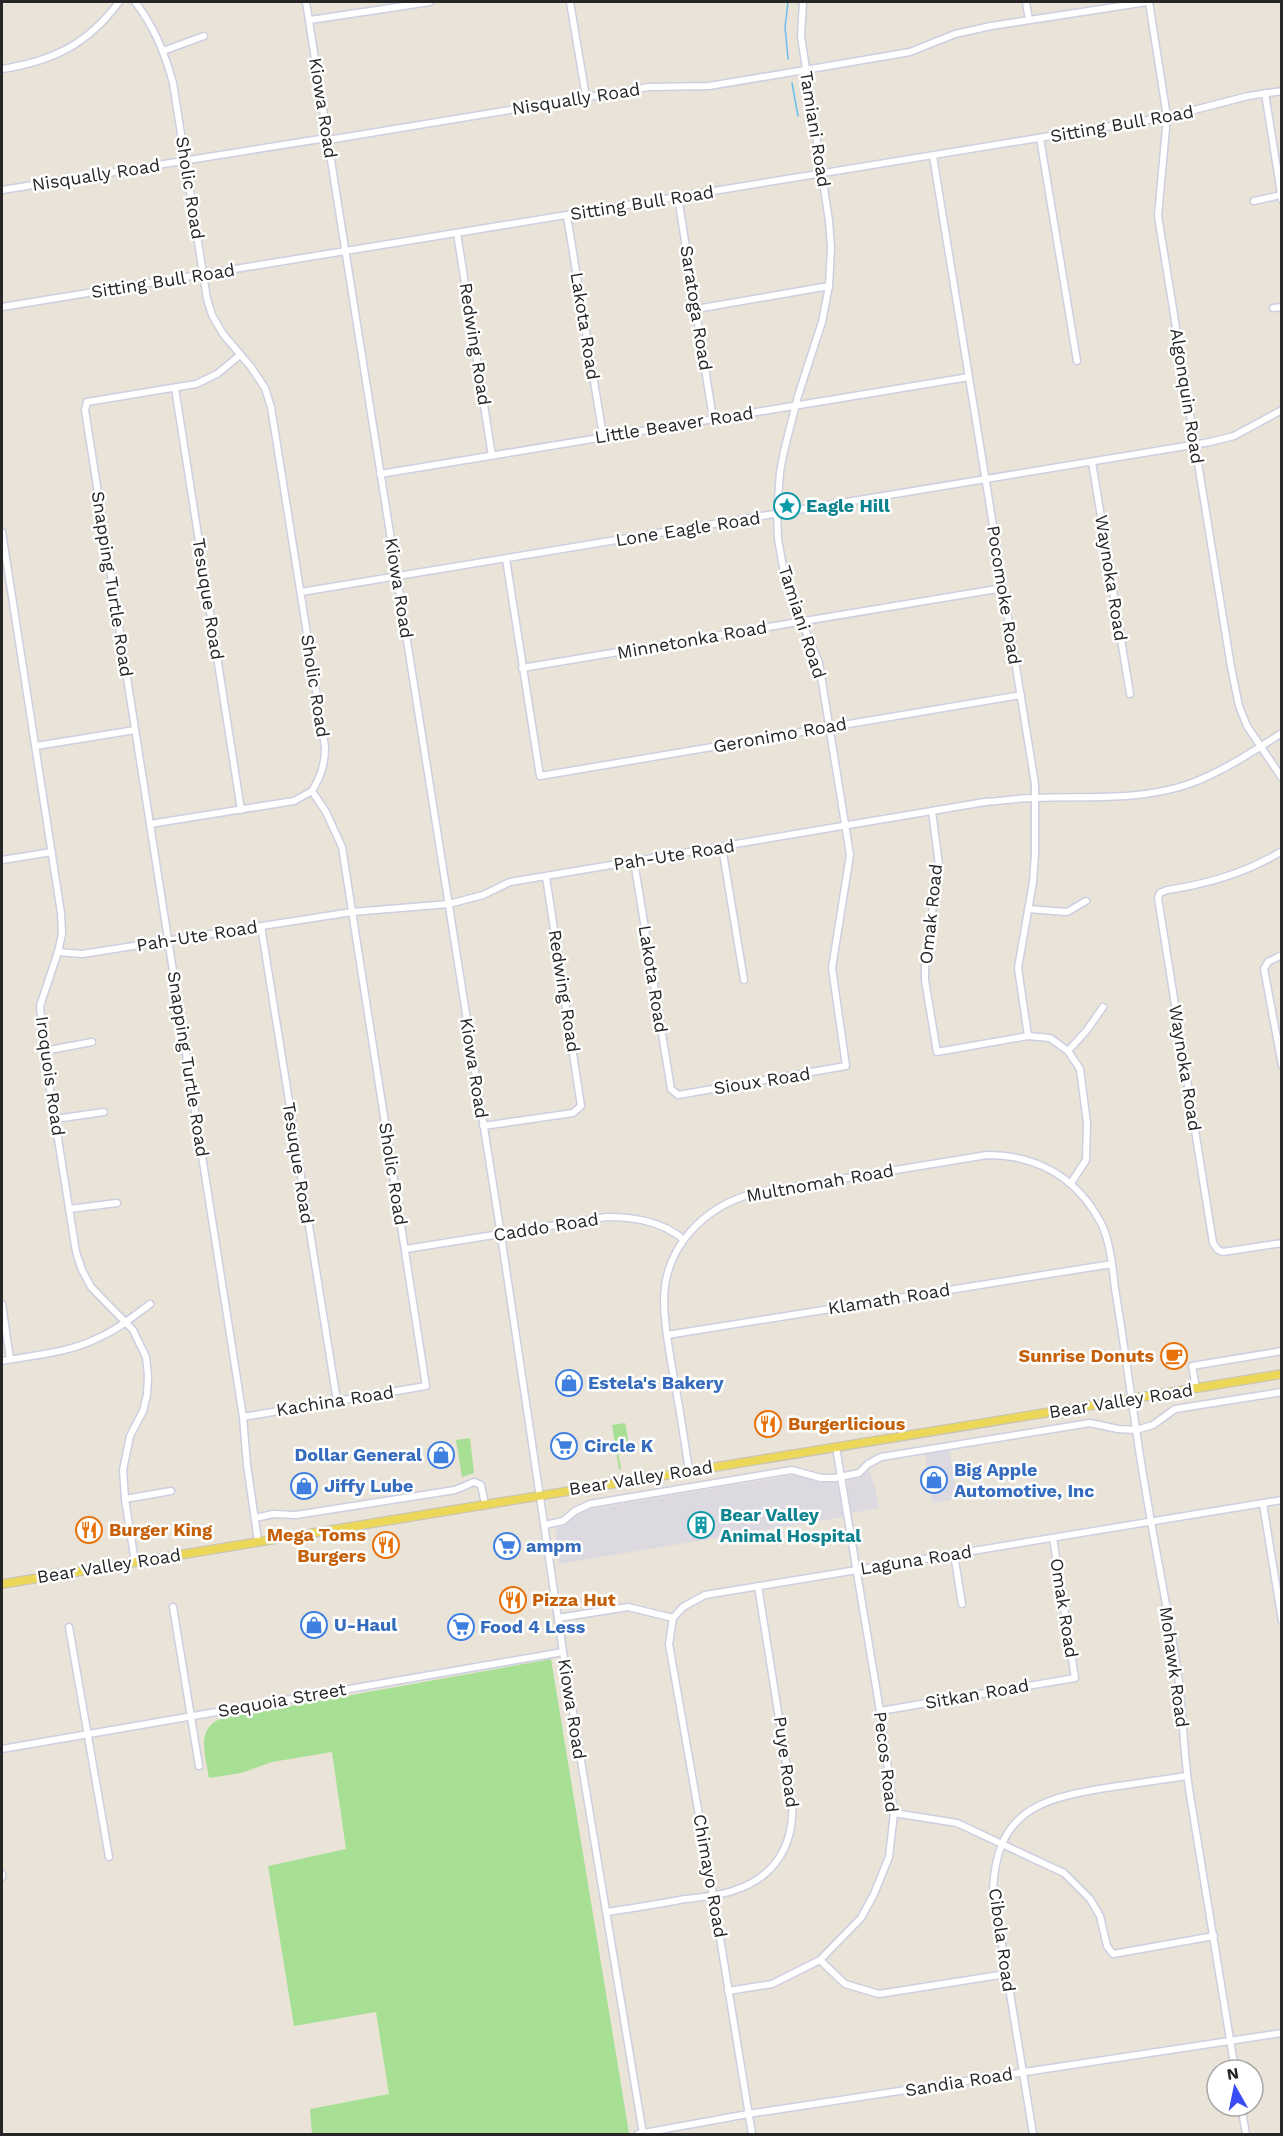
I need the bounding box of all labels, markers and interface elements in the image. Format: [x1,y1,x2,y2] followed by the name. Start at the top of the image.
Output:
[305,56,342,160] street label: Kiowa Road
[796,69,835,189] street label: Tamiani Road
[510,78,642,119] street label: Nisqually Road
[1049,101,1195,146] street label: Sitting Bull Road
[172,135,209,241] street label: Sholic Road
[30,154,162,195] street label: Nisqually Road
[569,181,715,224] street label: Sitting Bull Road
[676,244,717,372] street label: Saratoga Road
[90,259,236,302] street label: Sitting Bull Road
[567,271,604,381] street label: Lakota Road
[455,281,496,407] street label: Redwing Road
[1166,326,1209,465] street label: Algonquin Road
[593,402,755,447] street label: Little Beaver Road
[87,490,138,678] street label: Snapping Turtle Road
[772,491,802,521] place icon: Eagle Hill
[806,495,890,516] place label: Eagle Hill
[614,507,762,550] street label: Lone Eagle Road
[1091,513,1132,642] street label: Waynoka Road
[983,524,1026,666] street label: Pocomoke Road
[381,536,418,640] street label: Kiowa Road
[189,537,228,661] street label: Tesuque Road
[774,563,831,681] street label: Tamiani Road
[615,616,769,663] street label: Minnetonka Road
[297,633,334,739] street label: Sholic Road
[711,712,848,757] street label: Geronimo Road
[612,835,736,874] street label: Pah-Ute Road
[915,863,946,965] street label: Omak Road
[135,916,259,955] street label: Pah-Ute Road
[635,924,672,1034] street label: Lakota Road
[544,928,585,1054] street label: Redwing Road
[163,970,214,1158] street label: Snapping Turtle Road
[1165,1003,1206,1132] street label: Waynoka Road
[32,1015,69,1137] street label: Iroquois Road
[456,1016,493,1120] street label: Kiowa Road
[712,1063,812,1098] street label: Sioux Road
[279,1101,318,1225] street label: Tesuque Road
[375,1121,412,1227] street label: Sholic Road
[744,1159,895,1206] street label: Multnomah Road
[492,1208,600,1245] street label: Caddo Road
[826,1278,951,1319] street label: Klamath Road
[1159,1341,1189,1371] cafe icon: Sunrise Donuts
[1019,1345,1154,1366] place label: Sunrise Donuts
[554,1368,584,1398] shop icon: Estela's Bakery
[588,1372,724,1393] place label: Estela's Bakery
[1047,1379,1194,1422] street label: Bear Valley Road
[275,1381,395,1420] street label: Kachina Road
[753,1409,783,1439] restaurant icon: Burgerlicious
[788,1413,906,1434] place label: Burgerlicious
[549,1431,579,1461] supermarket icon: Circle K
[584,1435,654,1456] place label: Circle K
[426,1440,456,1470] shop icon: Dollar General
[294,1444,422,1465] place label: Dollar General
[567,1456,714,1499] street label: Bear Valley Road
[954,1459,1094,1501] place label: Big Apple Automotive, Inc
[919,1465,949,1495] shop icon: Big Apple Automotive, Inc
[289,1471,319,1501] shop icon: Jiffy Lube
[324,1475,414,1496] place label: Jiffy Lube
[720,1504,861,1546] place label: Bear Valley Animal Hospital
[686,1510,716,1540] building icon: Bear Valley Animal Hospital
[74,1515,104,1545] restaurant icon: Burger King
[109,1519,213,1540] place label: Burger King
[267,1524,366,1566] place label: Mega Toms Burgers
[371,1530,401,1560] restaurant icon: Mega Toms Burgers
[492,1531,522,1561] supermarket icon: ampm
[526,1535,582,1556] place label: ampm
[859,1540,973,1579] street label: Laguna Road
[35,1544,182,1587] street label: Bear Valley Road
[1046,1557,1083,1659] street label: Omak Road
[498,1585,528,1615] restaurant icon: Pizza Hut
[532,1589,616,1610] place label: Pizza Hut
[1156,1605,1193,1729] street label: Mohawk Road
[299,1610,329,1640] shop icon: U-Haul
[446,1612,476,1642] supermarket icon: Food 4 Less
[334,1614,397,1635] place label: U-Haul
[480,1616,586,1637] place label: Food 4 Less
[554,1657,591,1761] street label: Kiowa Road
[923,1674,1031,1713] street label: Sitkan Road
[216,1678,348,1721] street label: Sequoia Street
[870,1710,903,1814] street label: Pecos Road
[770,1715,803,1809] street label: Puye Road
[689,1812,732,1939] street label: Chimayo Road
[985,1887,1020,1993] street label: Cibola Road
[1205,2058,1265,2118] north arrow
[904,2063,1014,2100] street label: Sandia Road
[1225,2063,1240,2084] text: N

